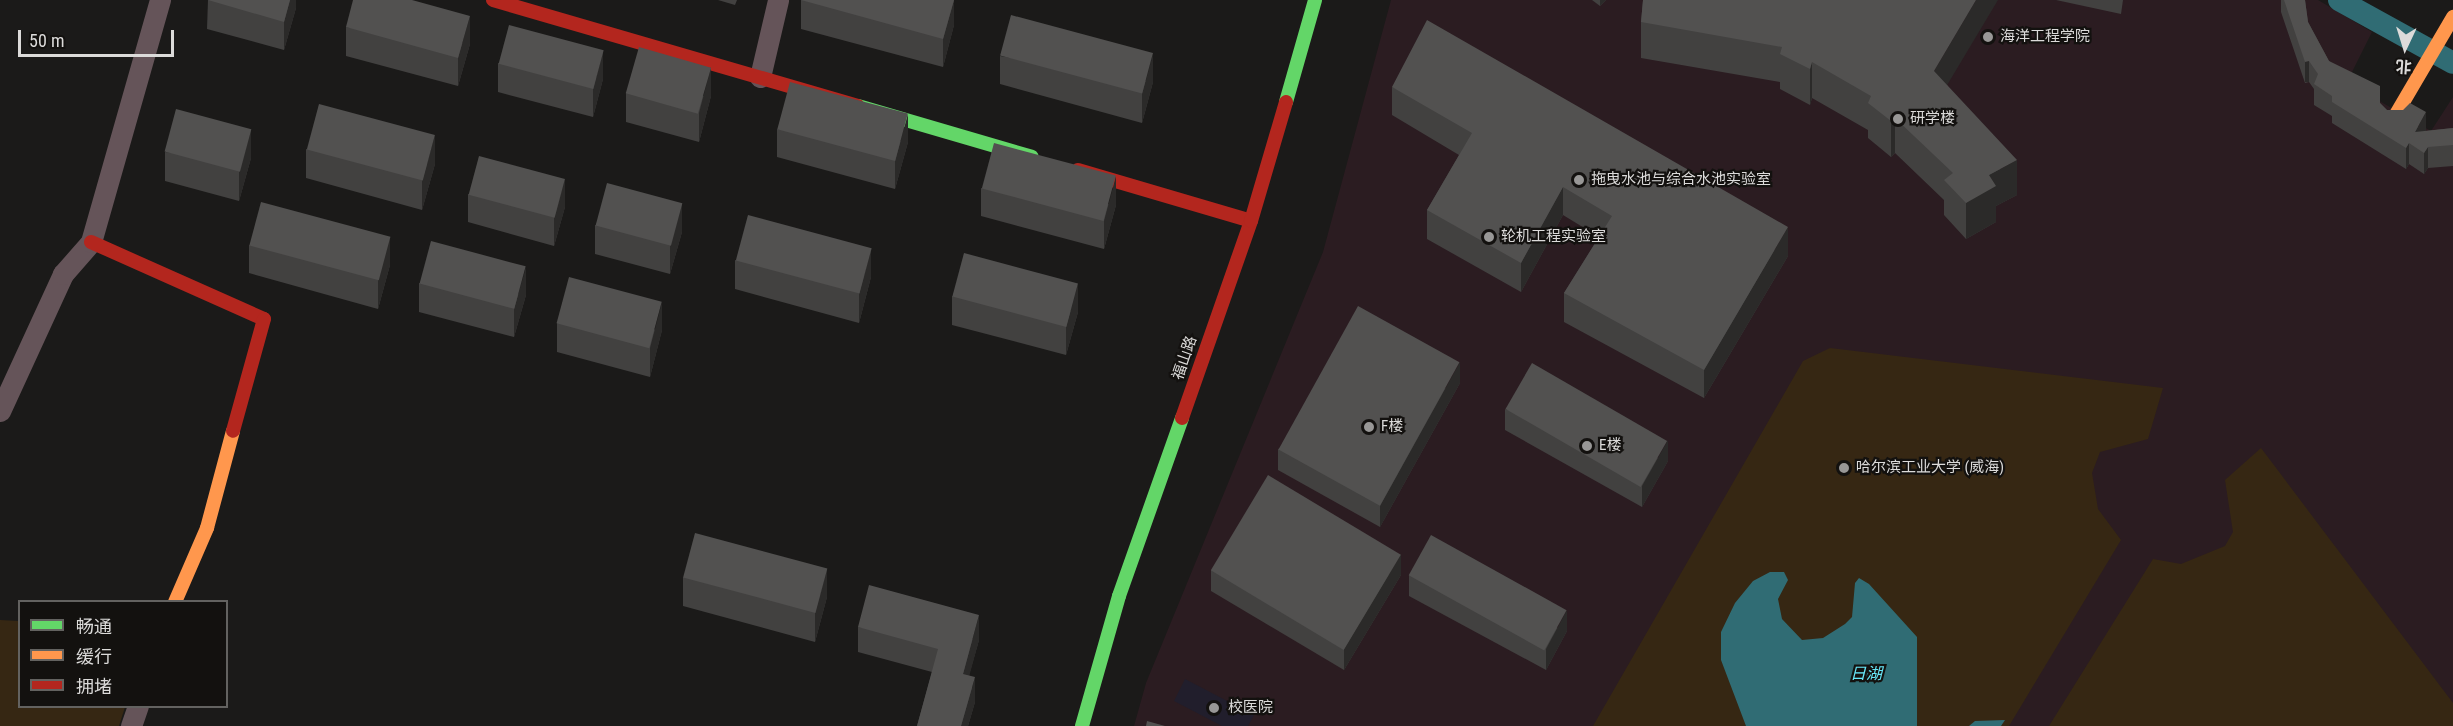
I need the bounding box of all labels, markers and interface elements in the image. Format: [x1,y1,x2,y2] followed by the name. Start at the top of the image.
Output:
[21,18,177,56] scale bar
[2375,18,2435,78] north arrow
[2000,28,2090,46] place label: 海洋工程学院
[29,30,64,51] text: 50 m
[1981,30,1995,44] marker: 海洋工程学院
[2395,56,2412,76] text: 北
[1910,110,1955,128] place label: 研学楼
[1891,112,1905,126] marker: 研学楼
[1591,171,1771,189] place label: 拖曳水池与综合水池实验室
[1572,173,1586,187] marker: 拖曳水池与综合水池实验室
[1501,228,1606,246] place label: 轮机工程实验室
[1482,230,1496,244] marker: 轮机工程实验室
[1169,334,1201,382] street label: 福山路
[1381,418,1403,436] place label: F楼
[1362,420,1376,434] marker: F楼
[1599,437,1621,455] place label: E楼
[1580,439,1594,453] marker: E楼
[1856,459,2004,477] place label: 哈尔滨工业大学 (威海)
[1837,461,1851,475] marker: 哈尔滨工业大学 (威海)
[18,600,228,708] legend
[76,616,112,637] text: 畅通
[76,646,112,667] text: 缓行
[1850,664,1882,684] water label: 日湖
[76,676,112,697] text: 拥堵
[1205,699,1223,717] marker: 校医院
[1228,699,1273,717] place label: 校医院

